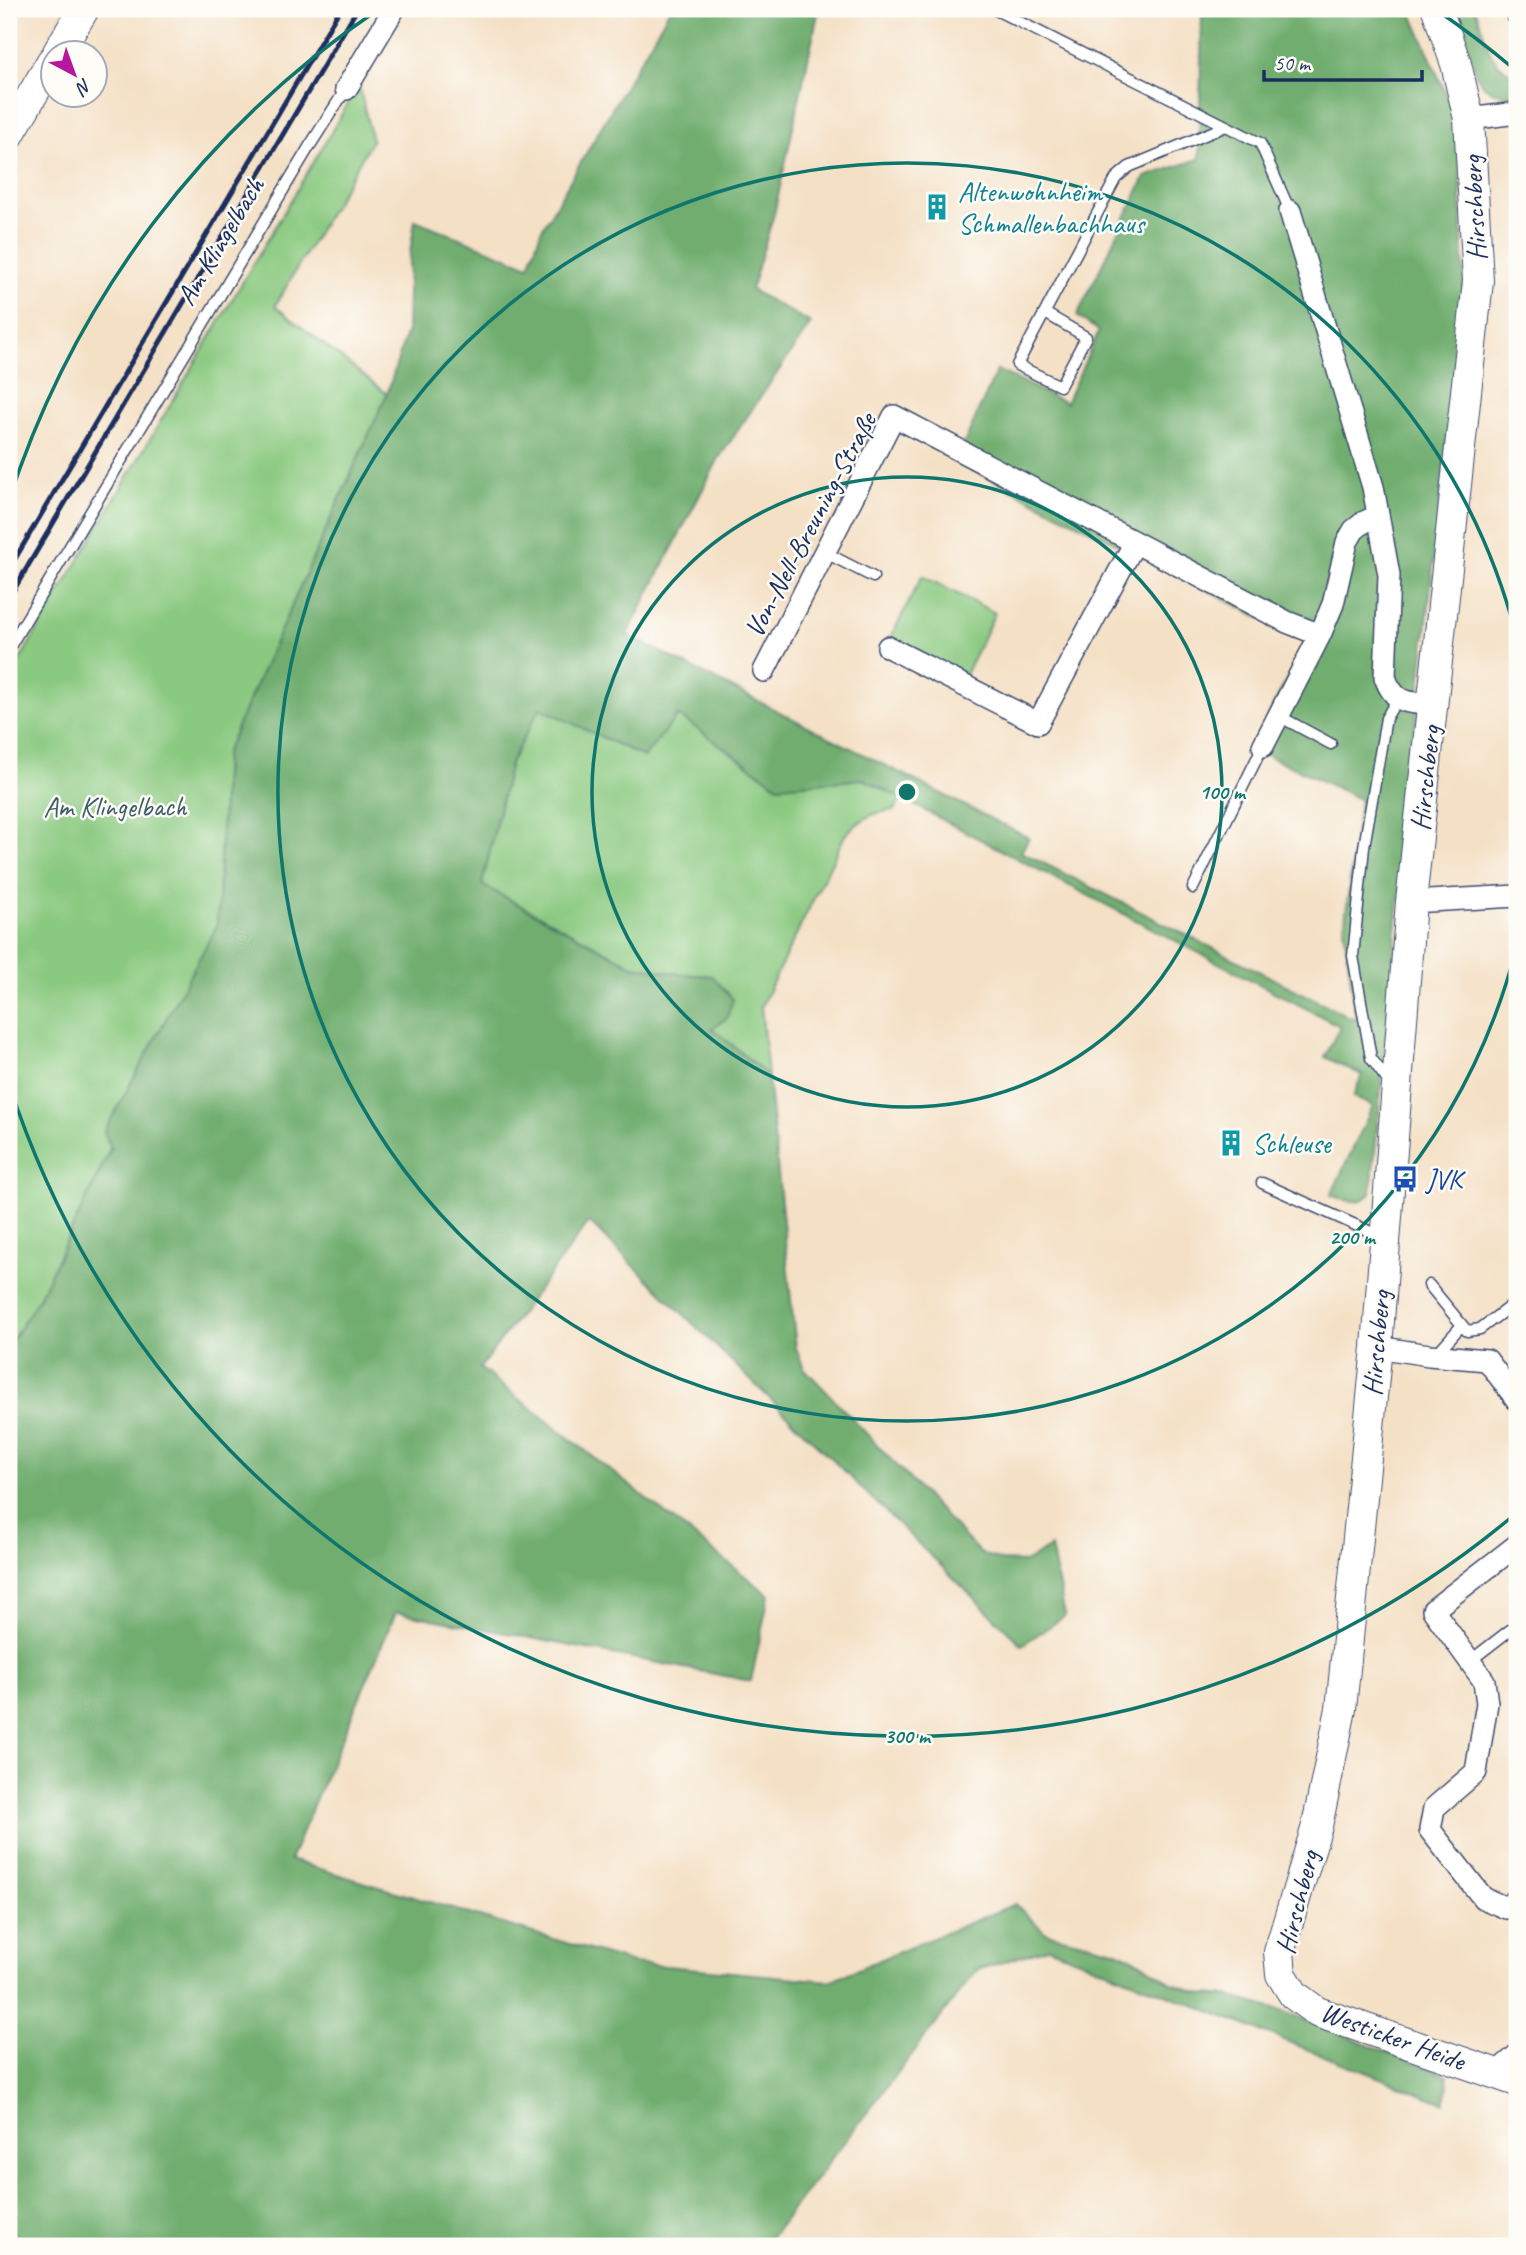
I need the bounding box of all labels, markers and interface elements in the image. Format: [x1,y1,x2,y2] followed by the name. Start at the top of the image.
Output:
[38,38,108,108] north arrow
[1264,38,1421,82] scale bar
[1274,50,1312,76] text: 50 m
[70,73,97,101] text: N
[1454,153,1494,262] street label: Hirschberg
[168,170,273,311] street label: Am Klingelbach
[958,174,1147,241] place label: Altenwohnheim Schmallenbachhaus
[922,192,952,222] building icon: Altenwohnheim Schmallenbachhaus
[736,405,885,643] street label: Von-Nell-Breuning-Straße
[1402,723,1448,832] street label: Hirschberg
[1199,779,1247,805] text: 100 m
[895,780,919,804] centre of rings
[43,789,188,824] park label: Am Klingelbach
[1252,1126,1332,1161] place label: Schleuse
[1216,1128,1246,1158] building icon: Schleuse
[1424,1162,1466,1197] place label: JVK
[1390,1164,1420,1194] bus stop icon: JVK
[1329,1224,1377,1250] text: 200 m
[1354,1288,1398,1397] street label: Hirschberg
[884,1723,932,1749] text: 300 m
[1267,1845,1327,1957] street label: Hirschberg
[1316,1994,1471,2079] street label: Westicker Heide

